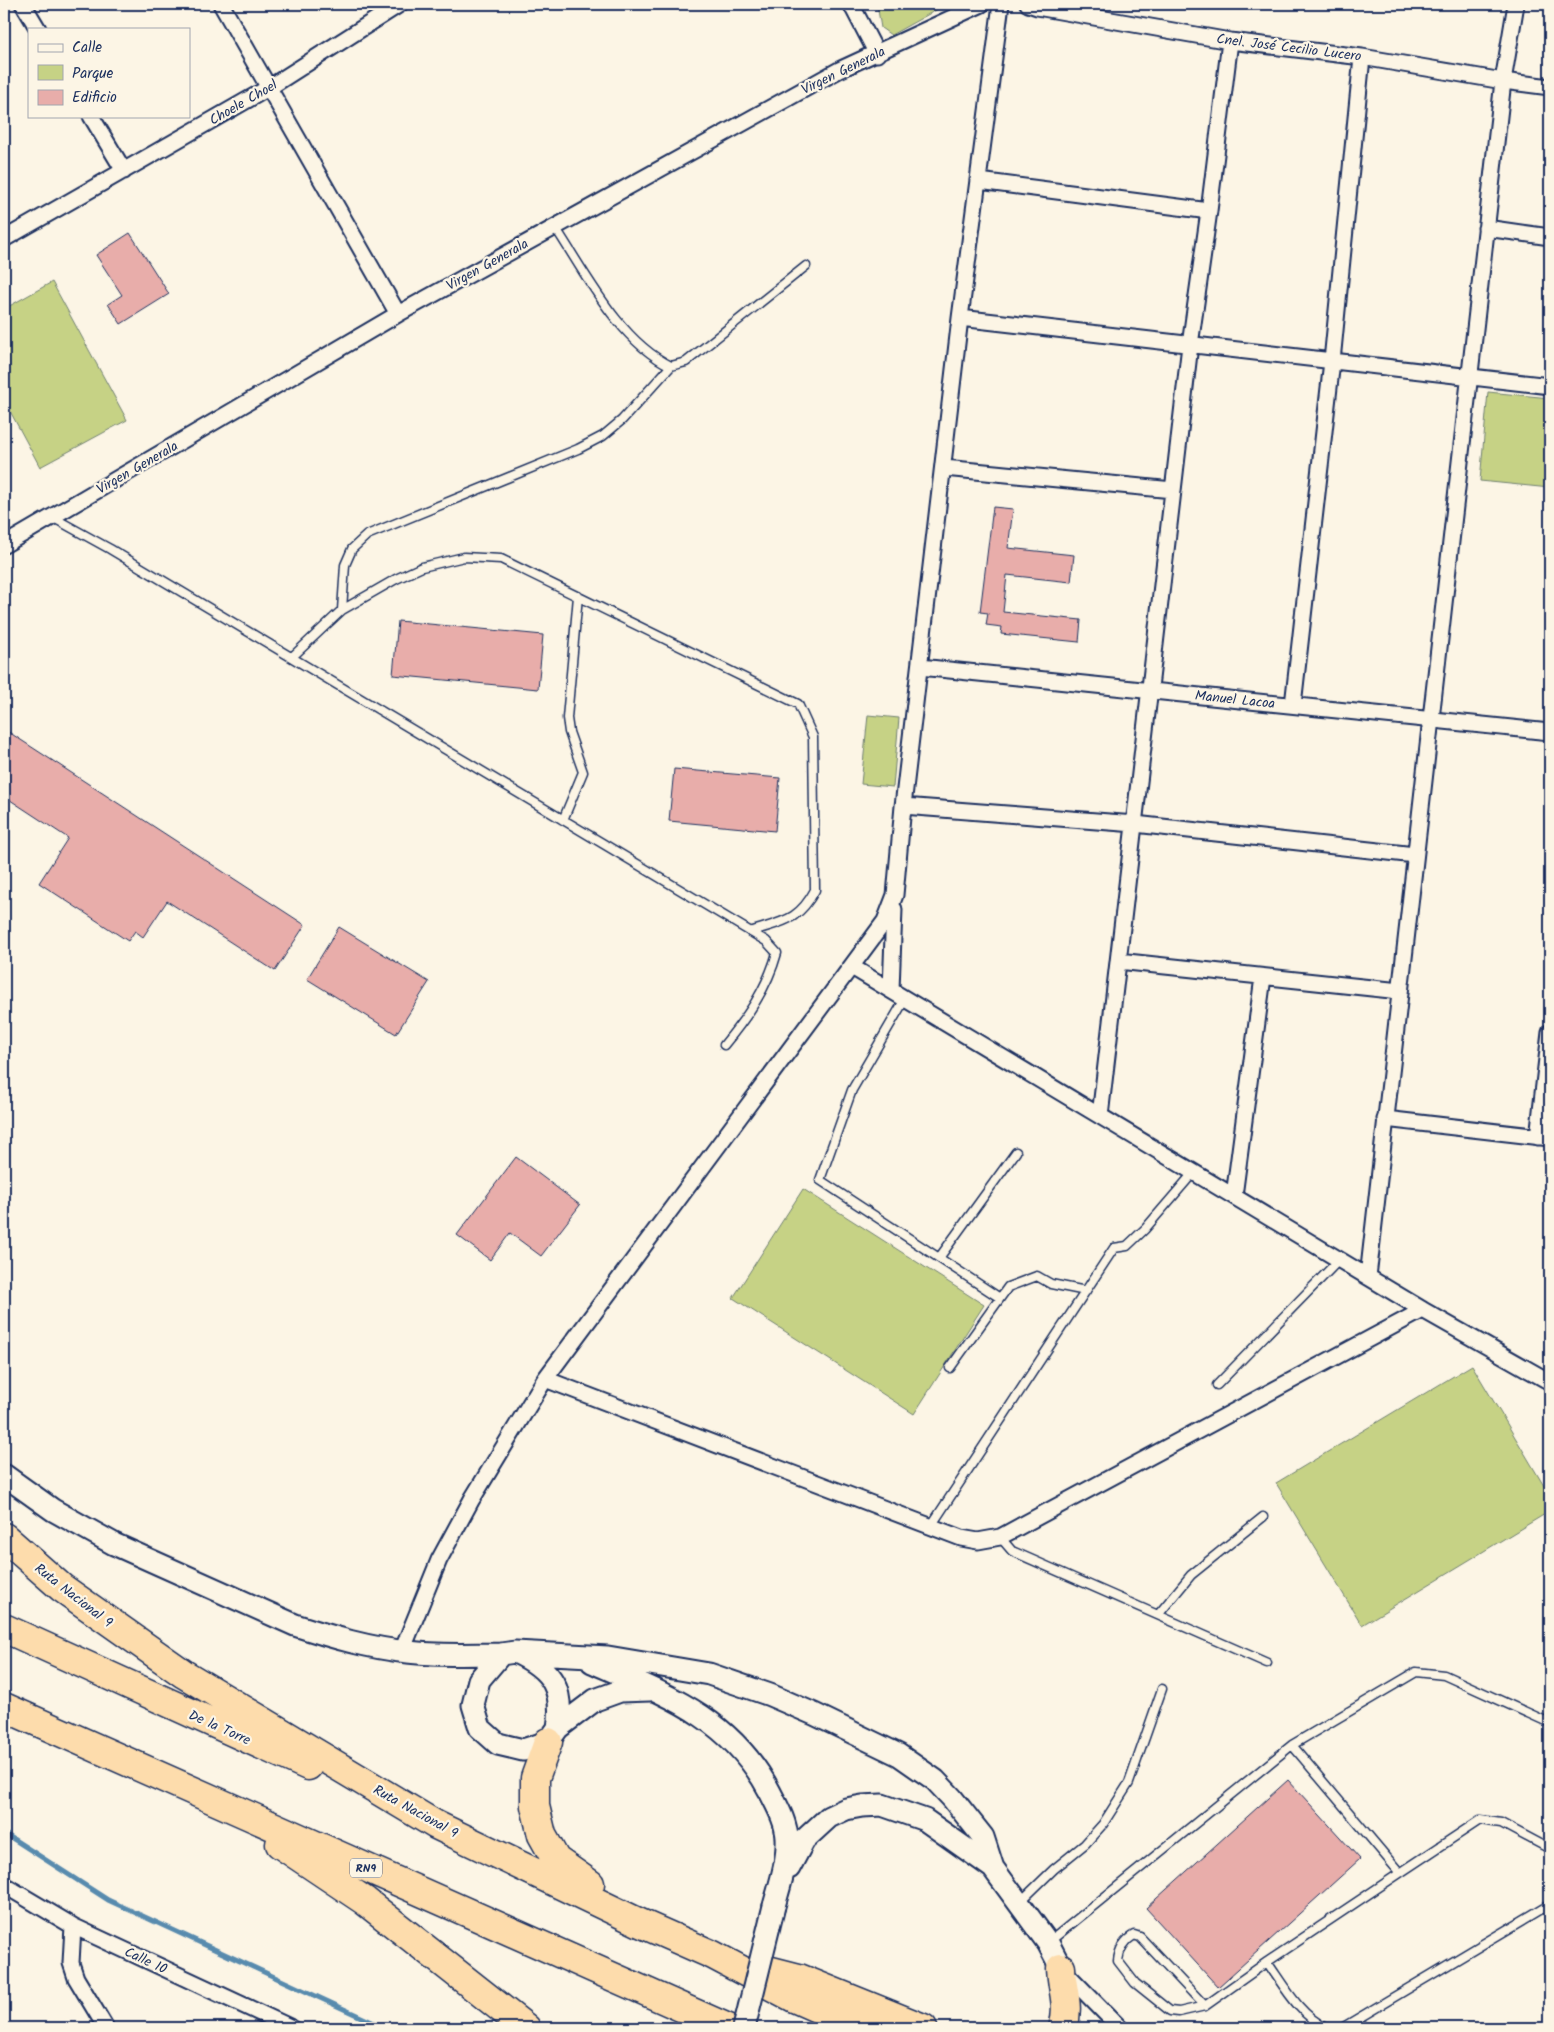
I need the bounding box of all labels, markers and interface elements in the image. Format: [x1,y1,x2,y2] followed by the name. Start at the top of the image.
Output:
[28,28,190,118] legend
[1215,28,1363,68] street label: Cnel. José Cecilio Lucero
[72,36,102,60] text: Calle
[798,41,889,101] street label: Virgen Generala
[72,62,113,86] text: Parque
[205,74,282,131] street label: Choele Choel
[72,86,117,110] text: Edificio
[442,233,533,297] street label: Virgen Generala
[92,436,183,500] street label: Virgen Generala
[1194,685,1276,715] street label: Manuel Lacoa
[29,1558,117,1634] street label: Ruta Nacional 9
[185,1704,255,1752] street label: De la Torre
[369,1779,462,1844] street label: Ruta Nacional 9
[350,1859,382,1878] road number: RN9
[120,1941,171,1980] street label: Calle 10

